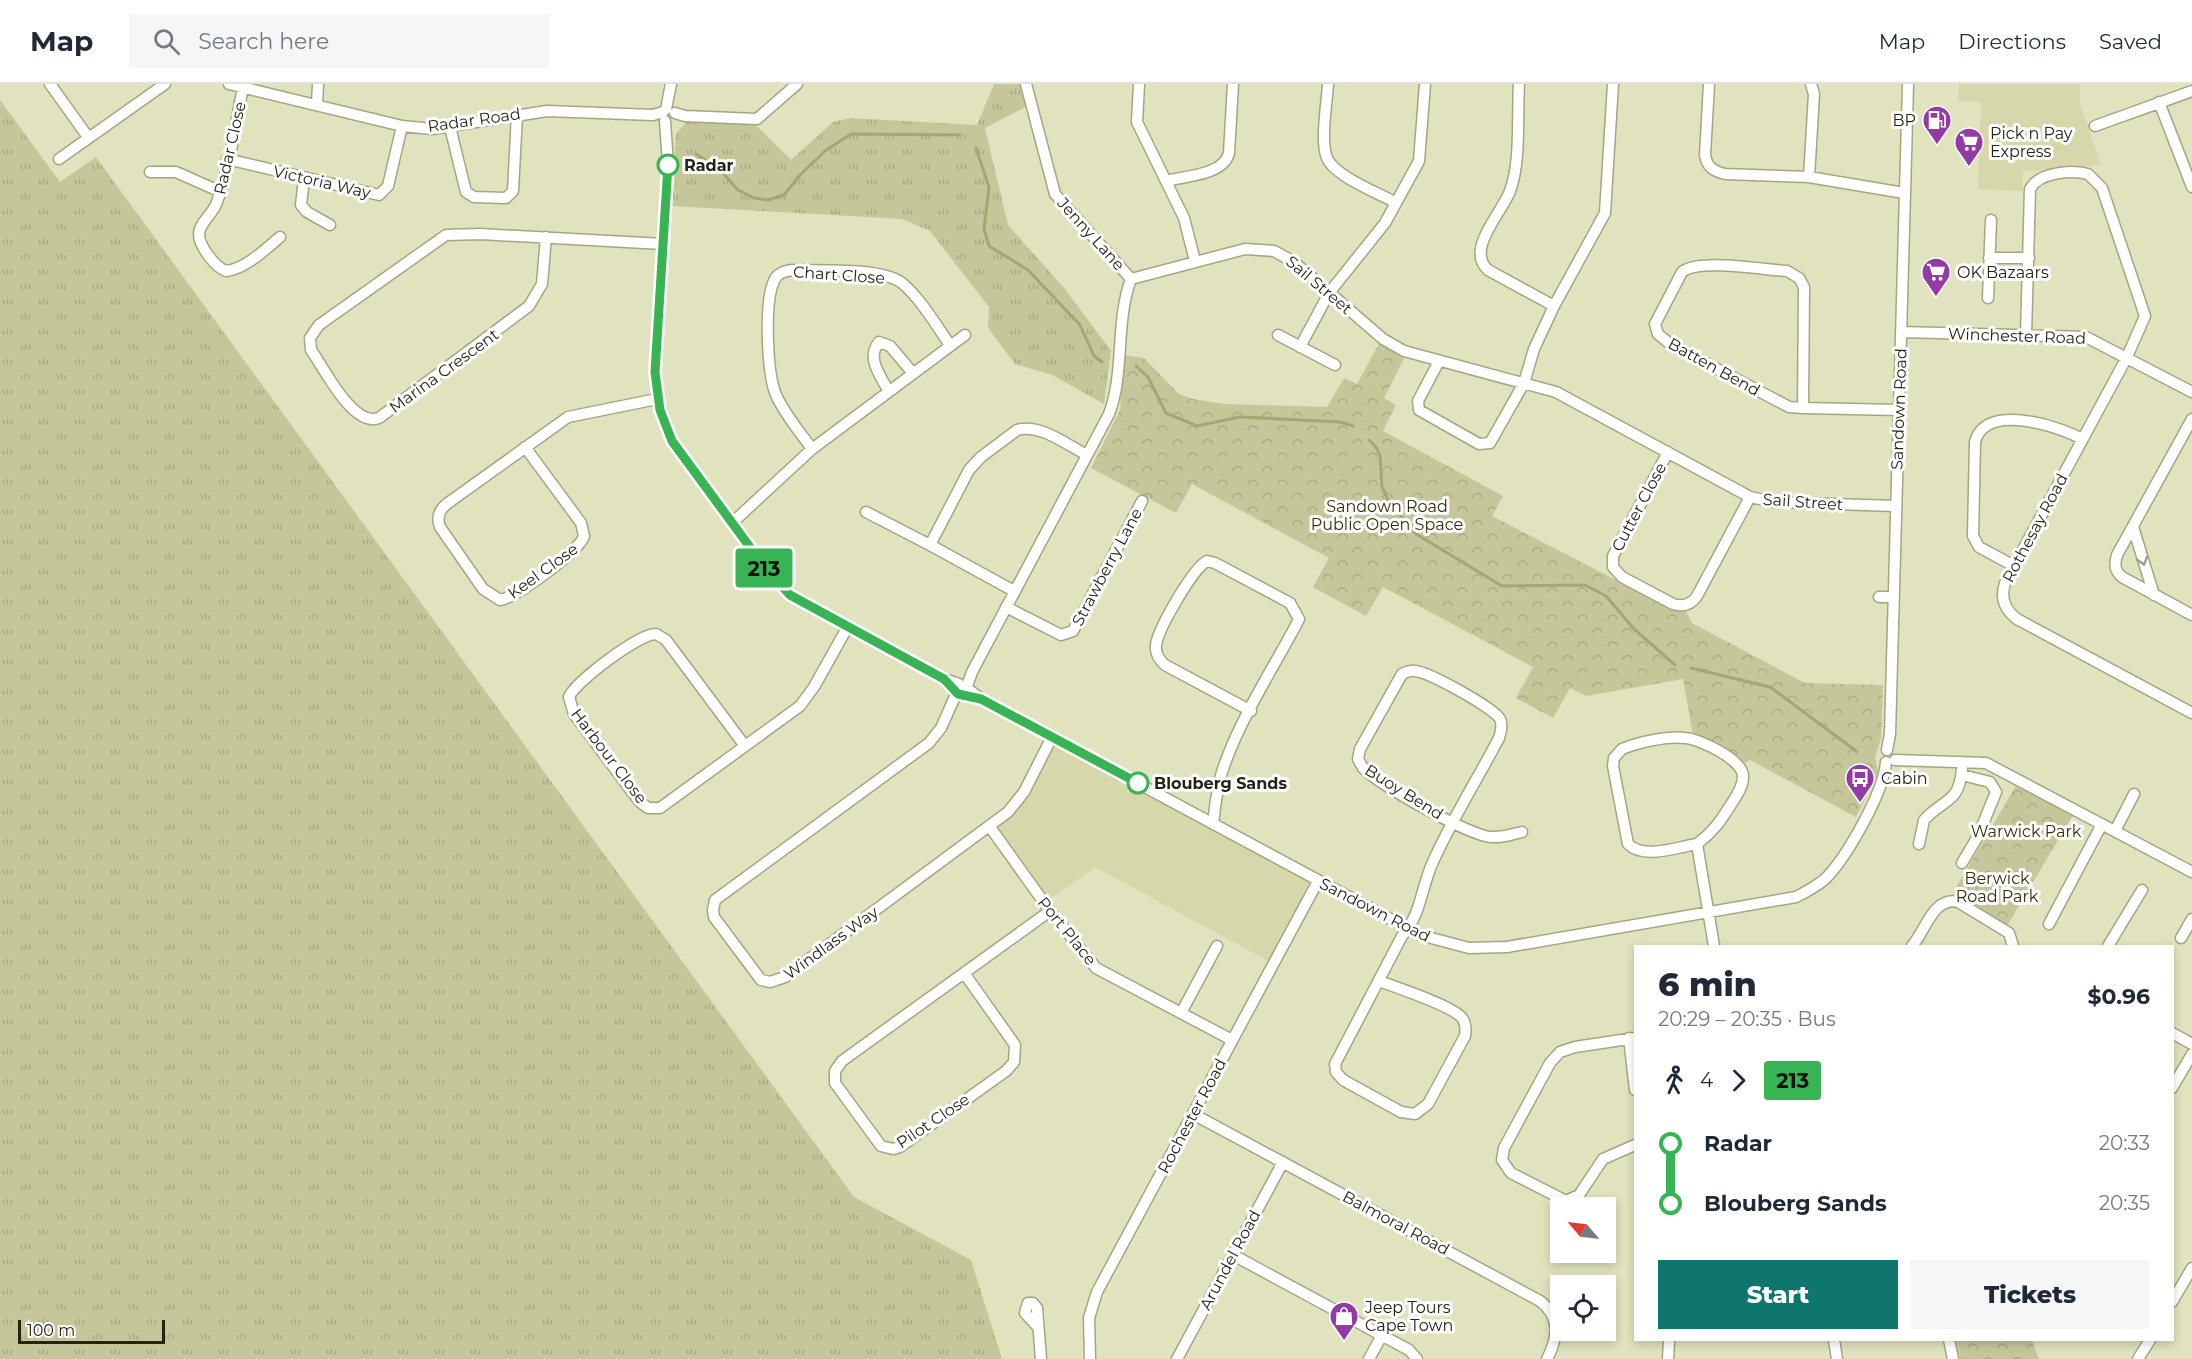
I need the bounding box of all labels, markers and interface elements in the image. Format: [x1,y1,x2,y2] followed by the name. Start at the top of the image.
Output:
[129,14,549,68] search box
[30,24,93,58] text: Map
[150,25,183,58] icon: search
[198,28,329,55] text: Search here
[1879,29,1925,54] text: Map
[1958,29,2066,54] text: Directions
[2099,29,2162,54] text: Saved
[210,100,250,196] street label: Radar Close
[426,104,522,136] street label: Radar Road
[1921,104,1953,146] fuel station icon: BP
[1892,111,1916,130] place label: BP
[1990,124,2073,161] place label: Pick n Pay Express
[1953,126,1985,168] supermarket icon: Pick n Pay Express
[657,154,679,176] marker: Radar
[684,156,734,175] place label: Radar
[271,162,373,203] street label: Victoria Way
[1053,193,1129,274] street label: Jenny Lane
[1282,252,1356,318] street label: Sail Street
[1920,256,1952,298] supermarket icon: OK Bazaars
[792,262,886,288] street label: Chart Close
[1957,263,2049,282] place label: OK Bazaars
[1948,324,2086,348] street label: Winchester Road
[386,325,503,417] street label: Marina Crescent
[1665,334,1763,400] street label: Batten Bend
[1887,348,1911,470] street label: Sandown Road
[1608,459,1670,555] street label: Cutter Close
[1998,470,2072,586] street label: Rothesay Road
[1762,490,1844,514] street label: Sail Street
[1311,497,1463,534] park label: Sandown Road Public Open Space
[1068,505,1146,629] street label: Strawberry Lane
[504,539,582,603] street label: Keel Close
[730,548,798,588] line badge: 213
[2136,555,2148,566] one-way arrow
[747,556,781,581] text: 213
[567,705,651,807] street label: Harbour Close
[1361,760,1447,824] street label: Buoy Bend
[1844,762,1876,804] bus stop icon: Cabin
[1881,769,1928,788] place label: Cabin
[1127,772,1149,794] marker: Blouberg Sands
[1154,774,1287,793] place label: Blouberg Sands
[1971,822,2082,841] park label: Warwick Park
[1956,869,2039,906] park label: Berwick Road Park
[1316,874,1434,946] street label: Sandown Road
[1034,893,1100,969] street label: Port Place
[780,902,882,984] street label: Windlass Way
[1658,964,1757,1004] text: 6 min
[2088,983,2150,1010] text: $0.96
[1658,1007,1836,1031] text: 20:29 – 20:35 · Bus
[1154,1055,1230,1177] street label: Rochester Road
[1658,1064,1691,1097] icon: walk
[1722,1064,1755,1097] icon: forward
[1700,1068,1713,1092] text: 4
[1776,1068,1809,1093] text: 213
[893,1090,973,1152] street label: Pilot Close
[1704,1130,1772,1157] text: Radar
[2099,1131,2150,1155] text: 20:33
[1339,1187,1453,1259] street label: Balmoral Road
[1704,1190,1887,1217] text: Blouberg Sands
[2099,1191,2150,1215] text: 20:35
[1550,1197,1616,1263] north arrow
[1550,1197,1616,1341] map controls
[1196,1207,1264,1313] street label: Arundel Road
[1658,1260,1898,1329] button: Start
[1910,1260,2150,1329] button: Tickets
[1550,1275,1616,1341] button: locate
[1364,1298,1453,1335] place label: Jeep Tours Cape Town
[1328,1300,1360,1342] shop icon: Jeep Tours Cape Town
[18,1317,165,1344] scale bar
[27,1321,75,1340] text: 100 m

